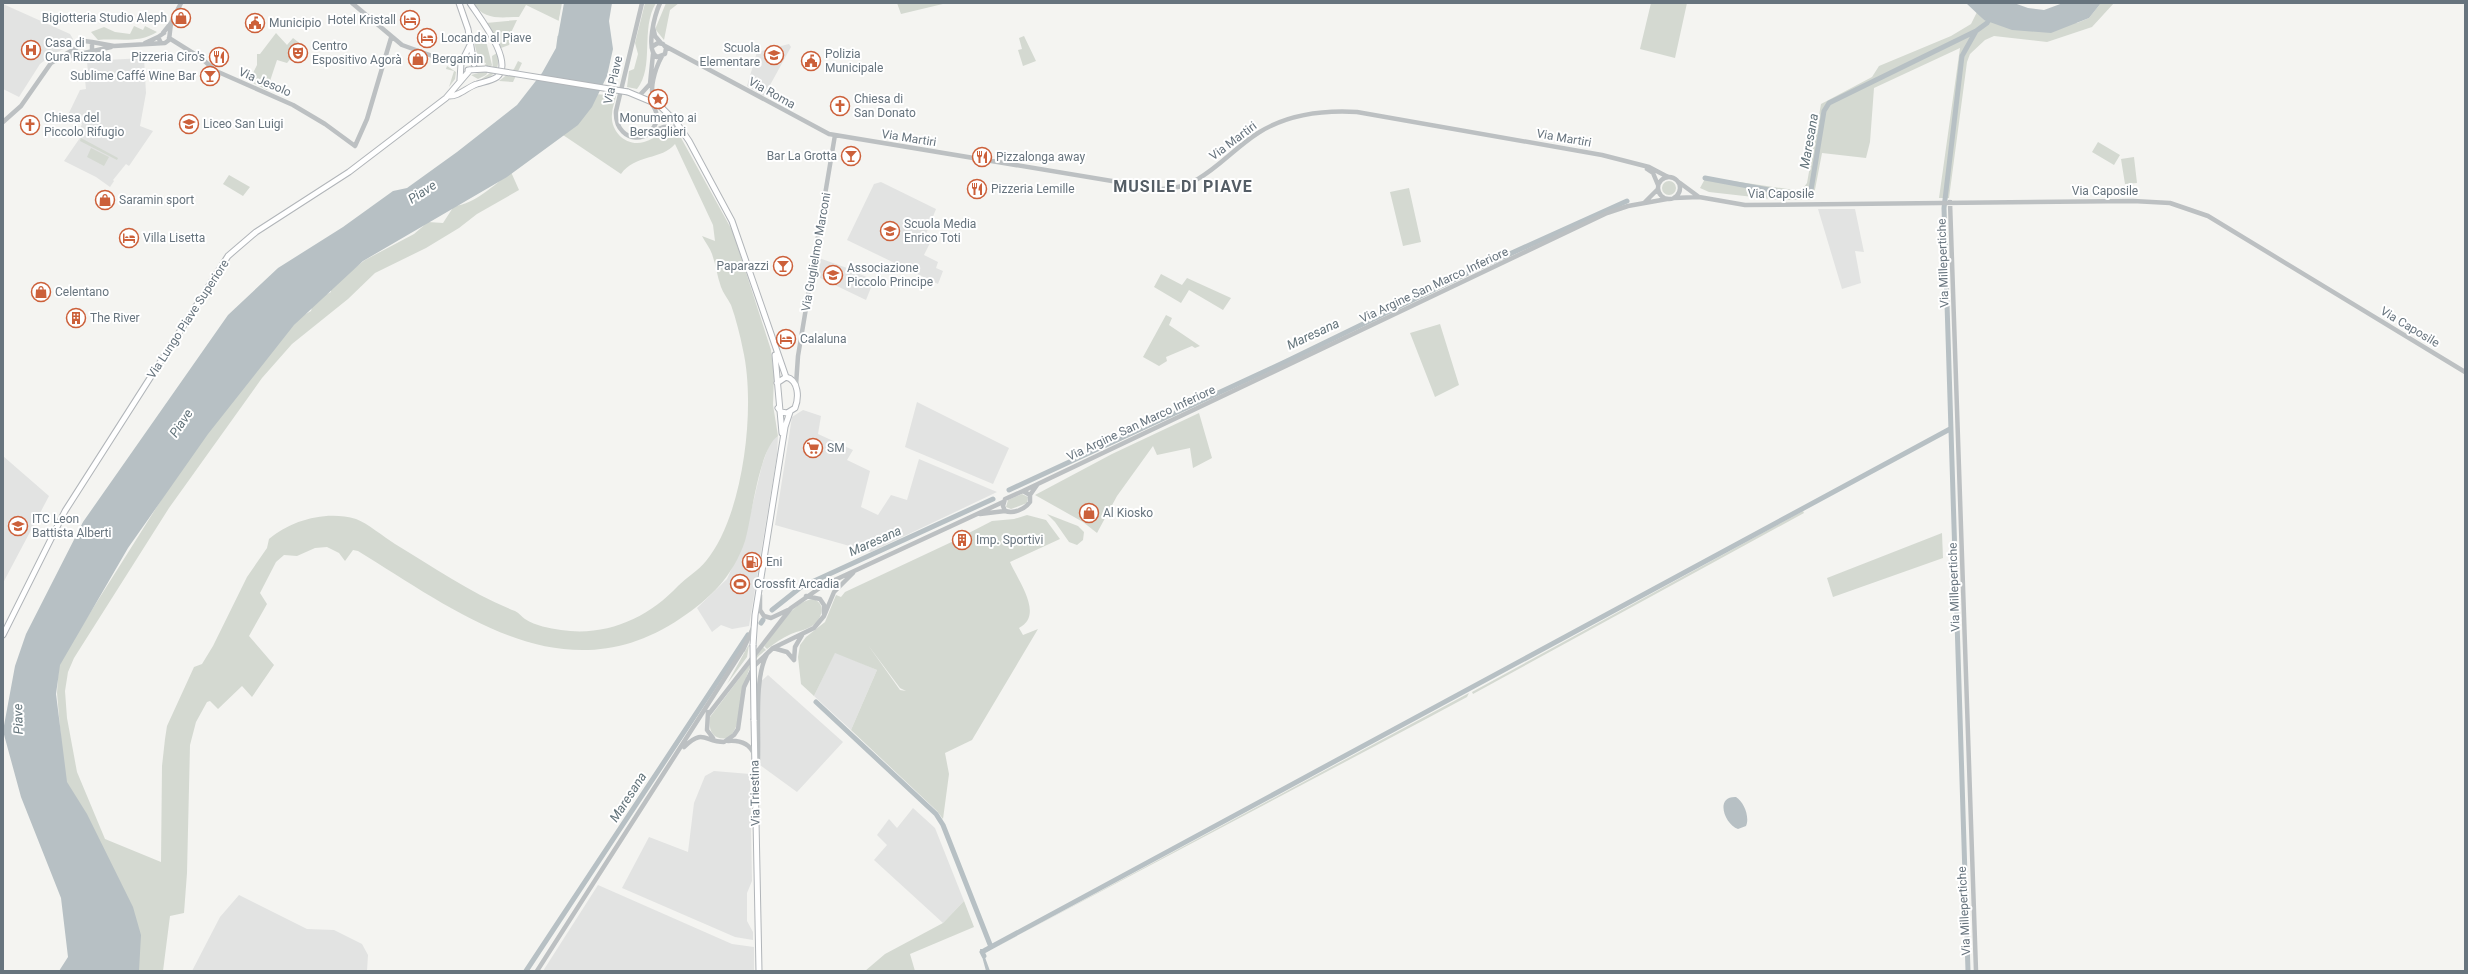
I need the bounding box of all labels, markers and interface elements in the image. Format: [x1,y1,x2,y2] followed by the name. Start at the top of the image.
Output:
[170,7,192,29] shop icon: Bigiotteria Studio Aleph
[399,9,421,31] hotel icon: Hotel Kristall
[42,11,167,25] place label: Bigiotteria Studio Aleph
[244,12,266,34] public building icon: Municipio
[327,13,396,27] place label: Hotel Kristall
[269,16,321,30] place label: Municipio
[416,27,438,49] hotel icon: Locanda al Piave
[441,31,531,45] place label: Locanda al Piave
[45,36,111,64] place label: Casa di Cura Rizzola
[20,39,42,61] hospital icon: Casa di Cura Rizzola
[312,39,402,67] place label: Centro Espositivo Agorà
[700,41,760,69] place label: Scuola Elementare
[287,42,309,64] theatre icon: Centro Espositivo Agorà
[763,44,785,66] school or university icon: Scuola Elementare
[208,46,230,68] restaurant icon: Pizzeria Ciro's
[825,47,883,75] place label: Polizia Municipale
[407,48,429,70] shop icon: Bergamin
[131,50,205,64] place label: Pizzeria Ciro's
[800,50,822,72] public building icon: Polizia Municipale
[432,52,483,66] place label: Bergamin
[601,55,625,105] street label: Via Piave
[199,65,221,87] bar icon: Sublime Caffé Wine Bar
[237,65,294,99] street label: Via Jesolo
[70,69,196,83] place label: Sublime Caffé Wine Bar
[746,74,798,112] street label: Via Roma
[647,88,669,110] place icon: Monumento ai Bersaglieri
[854,92,916,120] place label: Chiesa di San Donato
[829,95,851,117] church icon: Chiesa di San Donato
[44,111,124,139] place label: Chiesa del Piccolo Rifugio
[619,111,697,139] place label: Monumento ai Bersaglieri
[1797,112,1821,170] water label: Maresana
[178,113,200,135] school or university icon: Liceo San Luigi
[19,114,41,136] church icon: Chiesa del Piccolo Rifugio
[203,117,284,131] place label: Liceo San Luigi
[1207,119,1259,163] street label: Via Martiri
[1536,126,1592,150] street label: Via Martiri
[881,127,937,149] street label: Via Martiri
[840,145,862,167] bar icon: Bar La Grotta
[971,146,993,168] restaurant icon: Pizzalonga away
[767,149,837,163] place label: Bar La Grotta
[996,150,1086,164] place label: Pizzalonga away
[405,177,439,207] water label: Piave
[1113,177,1253,196] district label: MUSILE DI PIAVE
[966,178,988,200] restaurant icon: Pizzeria Lemille
[991,182,1075,196] place label: Pizzeria Lemille
[2072,184,2138,198] street label: Via Caposile
[1748,187,1814,201] street label: Via Caposile
[94,189,116,211] shop icon: Saramin sport
[799,191,833,313] street label: Via Guglielmo Marconi
[119,193,194,207] place label: Saramin sport
[904,217,976,245] place label: Scuola Media Enrico Toti
[1934,218,1952,308] street label: Via Millepertiche
[879,220,901,242] school or university icon: Scuola Media Enrico Toti
[118,227,140,249] hotel icon: Villa Lisetta
[143,231,205,245] place label: Villa Lisetta
[1358,244,1510,326] street label: Via Argine San Marco Inferiore
[772,255,794,277] bar icon: Paparazzi
[144,257,232,381] street label: Via Lungo Piave Superiore
[717,259,769,273] place label: Paparazzi
[847,261,933,289] place label: Associazione Piccolo Principe
[822,264,844,286] school or university icon: Associazione Piccolo Principe
[30,281,52,303] shop icon: Celentano
[55,285,109,299] place label: Celentano
[2378,304,2442,350] street label: Via Caposile
[65,307,87,329] building icon: The River
[90,311,140,325] place label: The River
[1284,315,1342,353] water label: Maresana
[775,328,797,350] hotel icon: Calaluna
[800,332,846,346] place label: Calaluna
[1065,382,1217,464] street label: Via Argine San Marco Inferiore
[166,406,196,440] water label: Piave
[802,437,824,459] supermarket icon: SM
[827,441,845,455] place label: SM
[1078,502,1100,524] shop icon: Al Kiosko
[1103,506,1153,520] place label: Al Kiosko
[32,512,112,540] place label: ITC Leon Battista Alberti
[7,515,29,537] school or university icon: ITC Leon Battista Alberti
[846,523,904,559] water label: Maresana
[951,529,973,551] building icon: Imp. Sportivi
[976,533,1043,547] place label: Imp. Sportivi
[1945,542,1963,632] street label: Via Millepertiche
[741,551,763,573] fuel station icon: Eni
[766,555,782,569] place label: Eni
[729,573,751,595] sports icon: Crossfit Arcadia
[754,577,839,591] place label: Crossfit Arcadia
[10,703,26,734] water label: Piave
[747,760,763,826] street label: Via Triestina
[606,769,650,825] water label: Maresana
[1955,866,1973,956] street label: Via Millepertiche

